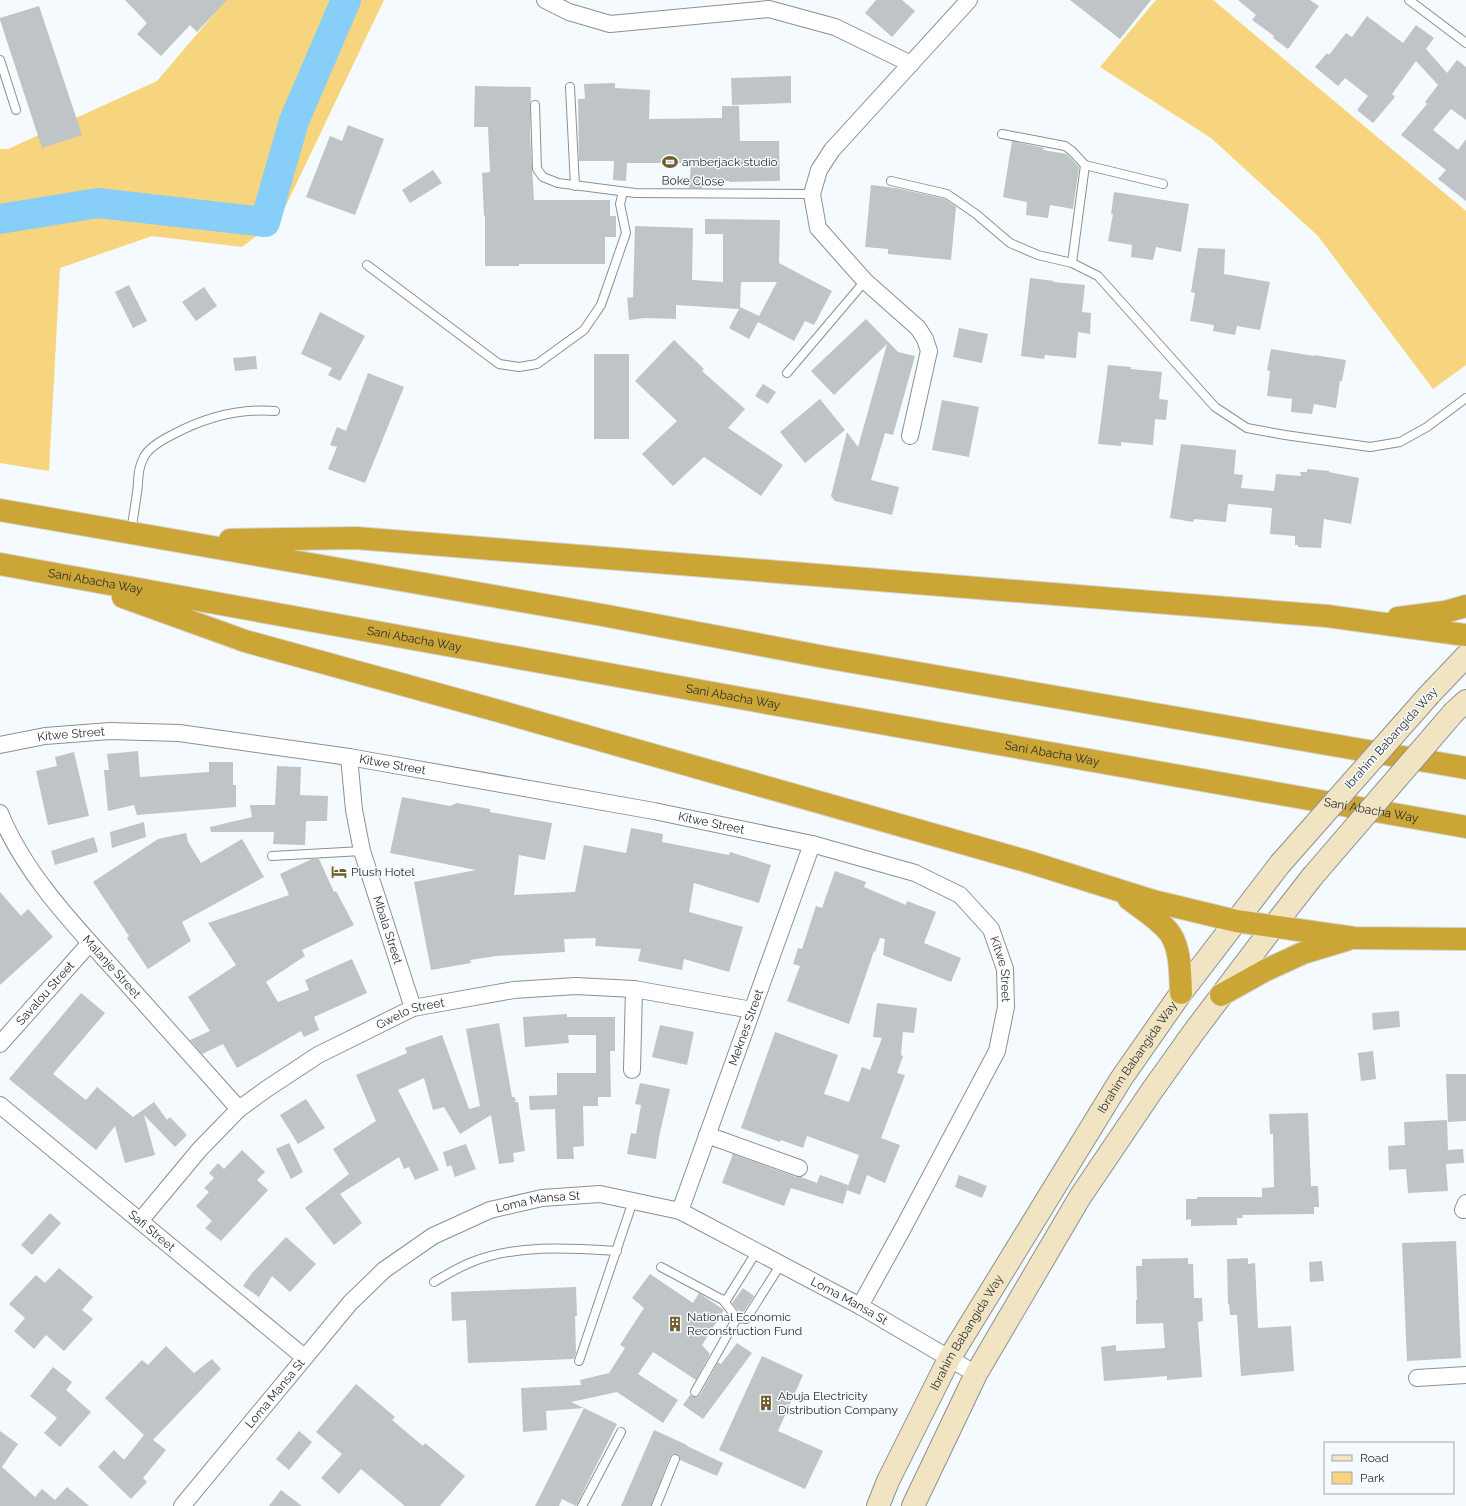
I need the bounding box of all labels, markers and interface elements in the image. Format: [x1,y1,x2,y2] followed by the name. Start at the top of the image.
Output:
[661,153,679,171] sports icon: amberjack studio
[682,155,778,169] place label: amberjack studio
[662,173,724,189] street label: Boke Close
[47,566,144,597] street label: Sani Abacha Way
[366,624,463,655] street label: Sani Abacha Way
[685,681,782,712] street label: Sani Abacha Way
[1342,684,1441,792] street label: Ibrahim Babangida Way
[36,724,105,744] street label: Kitwe Street
[1004,738,1101,769] street label: Sani Abacha Way
[358,752,427,777] street label: Kitwe Street
[1323,795,1420,825] street label: Sani Abacha Way
[677,809,746,837] street label: Kitwe Street
[330,863,348,881] hotel icon: Plush Hotel
[351,865,415,879] place label: Plush Hotel
[370,894,405,966] street label: Mbala Street
[80,932,144,1001] street label: Malanje Street
[987,934,1013,1002] street label: Kitwe Street
[13,959,77,1028] street label: Savalou Street
[726,987,766,1068] street label: Meknes Street
[374,996,445,1032] street label: Gwelo Street
[1095,998,1180,1116] street label: Ibrahim Babangida Way
[494,1188,580,1215] street label: Loma Mansa St
[126,1207,178,1254] street label: Safi Street
[927,1272,1006,1393] street label: Ibrahim Babangida Way
[808,1274,890,1328] street label: Loma Mansa St
[687,1310,802,1338] place label: National Economic Reconstruction Fund
[666,1315,684,1333] building icon: National Economic Reconstruction Fund
[243,1356,308,1431] street label: Loma Mansa St
[778,1389,898,1417] place label: Abuja Electricity Distribution Company
[757,1394,775,1412] building icon: Abuja Electricity Distribution Company
[1324,1442,1454,1494] legend
[1360,1451,1389,1465] text: Road
[1360,1471,1385,1485] text: Park

